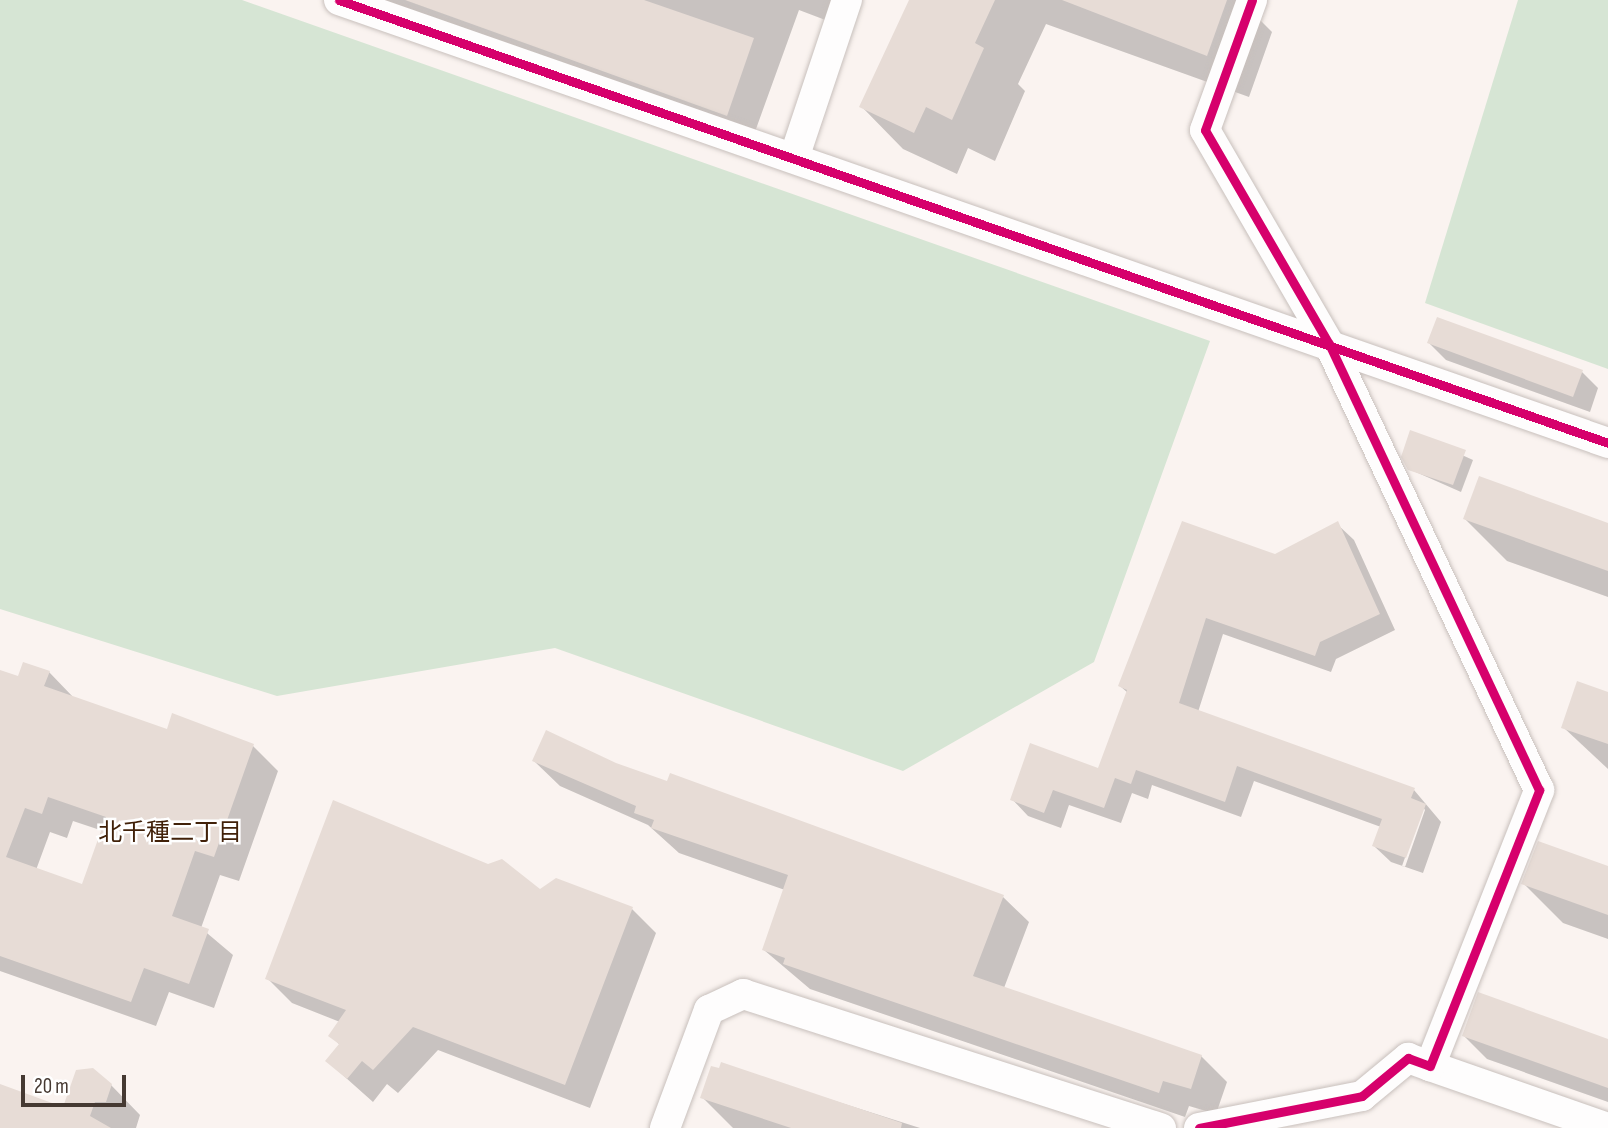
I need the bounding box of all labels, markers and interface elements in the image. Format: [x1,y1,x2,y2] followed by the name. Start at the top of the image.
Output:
[98,819,242,847] district label: 北千種二丁目
[24,1062,130,1106] scale bar
[34,1074,69,1099] text: 20 m

